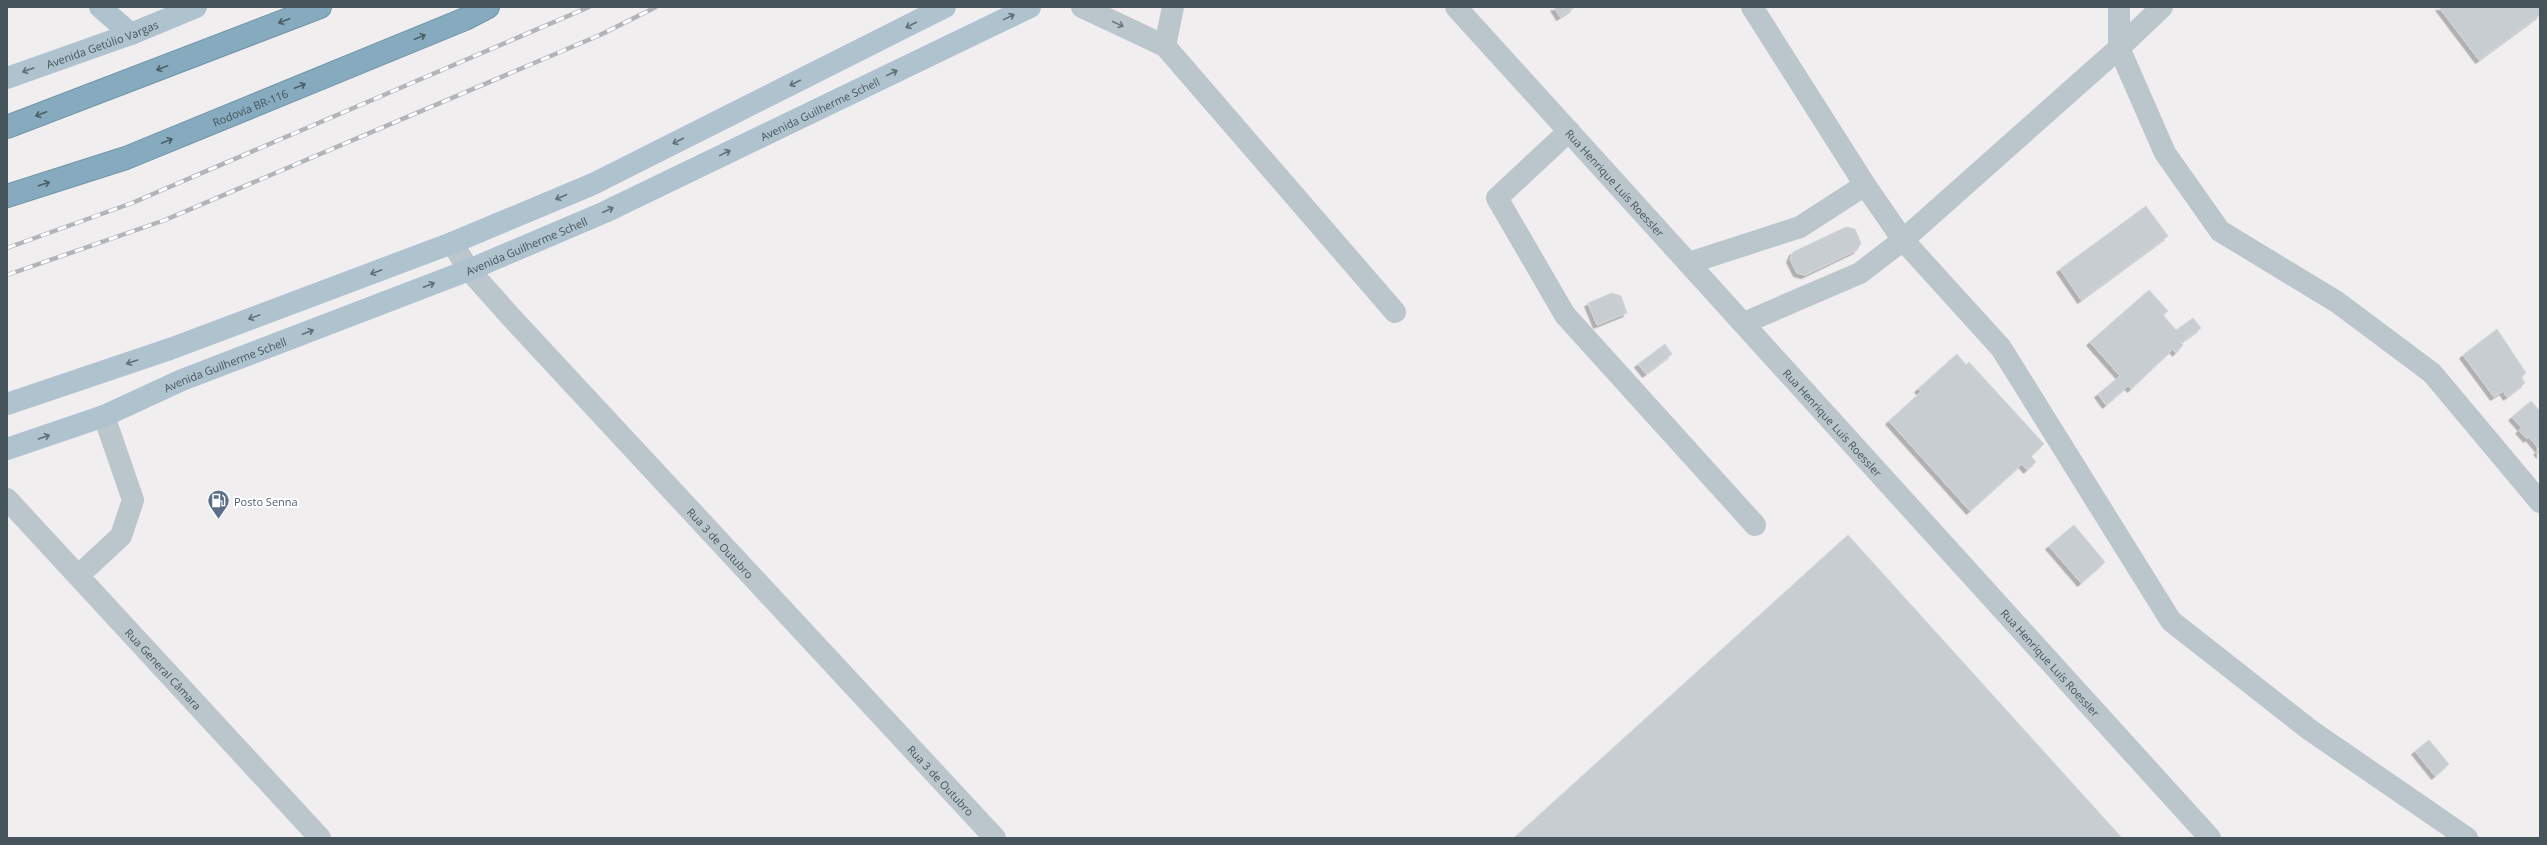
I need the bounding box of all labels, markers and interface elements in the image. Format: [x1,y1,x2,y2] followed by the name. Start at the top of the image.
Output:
[1003,13,1015,20] one-way arrow
[44,16,160,71] street label: Avenida Getúlio Vargas
[278,18,290,25] one-way arrow
[905,21,917,29] one-way arrow
[1111,21,1123,28] one-way arrow
[414,33,426,40] one-way arrow
[157,64,169,72] one-way arrow
[22,67,34,75] one-way arrow
[886,69,898,76] one-way arrow
[758,73,882,144] street label: Avenida Guilherme Schell
[789,80,801,87] one-way arrow
[294,82,306,90] one-way arrow
[210,85,290,129] street label: Rodovia BR-116
[35,111,47,119] one-way arrow
[1563,125,1668,240] street label: Rua Henrique Luís Roessler
[160,137,172,144] one-way arrow
[673,138,685,146] one-way arrow
[718,149,730,156] one-way arrow
[37,180,50,187] one-way arrow
[556,194,568,202] one-way arrow
[601,206,613,213] one-way arrow
[463,213,589,278] street label: Avenida Guilherme Schell
[370,268,382,276] one-way arrow
[423,281,435,289] one-way arrow
[249,314,261,322] one-way arrow
[301,327,313,335] one-way arrow
[161,333,288,395] street label: Avenida Guilherme Schell
[126,358,138,366] one-way arrow
[1780,365,1886,480] street label: Rua Henrique Luís Roessler
[38,432,50,440] one-way arrow
[206,488,232,521] fuel station icon: Posto Senna
[234,494,298,509] place label: Posto Senna
[684,504,757,582] street label: Rua 3 de Outubro
[1998,605,2104,720] street label: Rua Henrique Luís Roessler
[122,625,205,713] street label: Rua General Câmara
[905,742,978,819] street label: Rua 3 de Outubro

